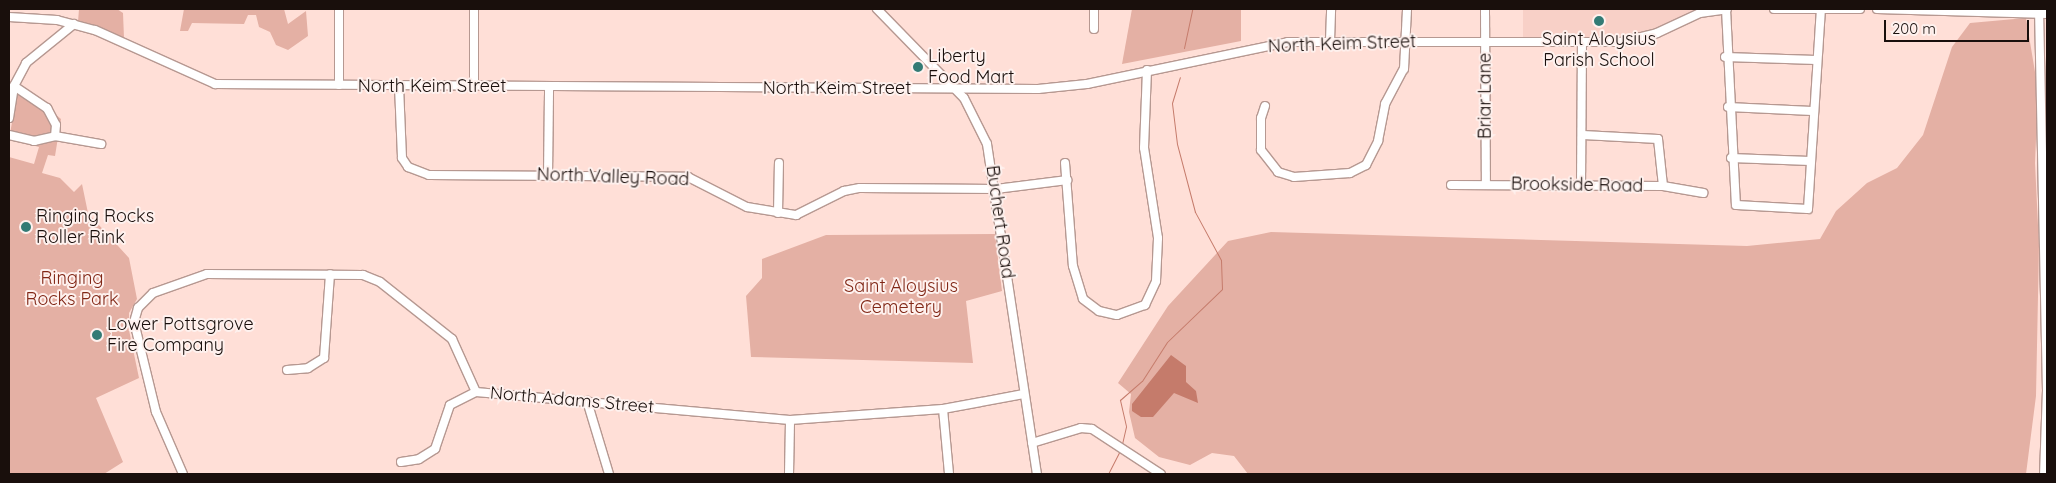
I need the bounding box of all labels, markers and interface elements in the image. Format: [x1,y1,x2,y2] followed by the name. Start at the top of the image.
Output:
[1886,10,2031,42] scale bar
[1593,15,1605,27] marker: Saint Aloysius Parish School
[1892,19,1936,38] text: 200 m
[1542,29,1656,72] place label: Saint Aloysius Parish School
[1267,31,1417,57] street label: North Keim Street
[928,46,1014,88] place label: Liberty Food Mart
[1474,53,1496,139] street label: Briar Lane
[912,61,924,73] marker: Liberty Food Mart
[358,75,506,97] street label: North Keim Street
[763,77,911,99] street label: North Keim Street
[536,164,690,190] street label: North Valley Road
[981,164,1019,280] street label: Buchert Road
[1511,173,1643,197] street label: Brookside Road
[36,206,154,248] place label: Ringing Rocks Roller Rink
[20,221,32,233] marker: Ringing Rocks Roller Rink
[25,268,119,310] park label: Ringing Rocks Park
[844,276,958,318] park label: Saint Aloysius Cemetery
[107,314,254,356] place label: Lower Pottsgrove Fire Company
[91,329,103,341] marker: Lower Pottsgrove Fire Company
[489,382,655,418] street label: North Adams Street

